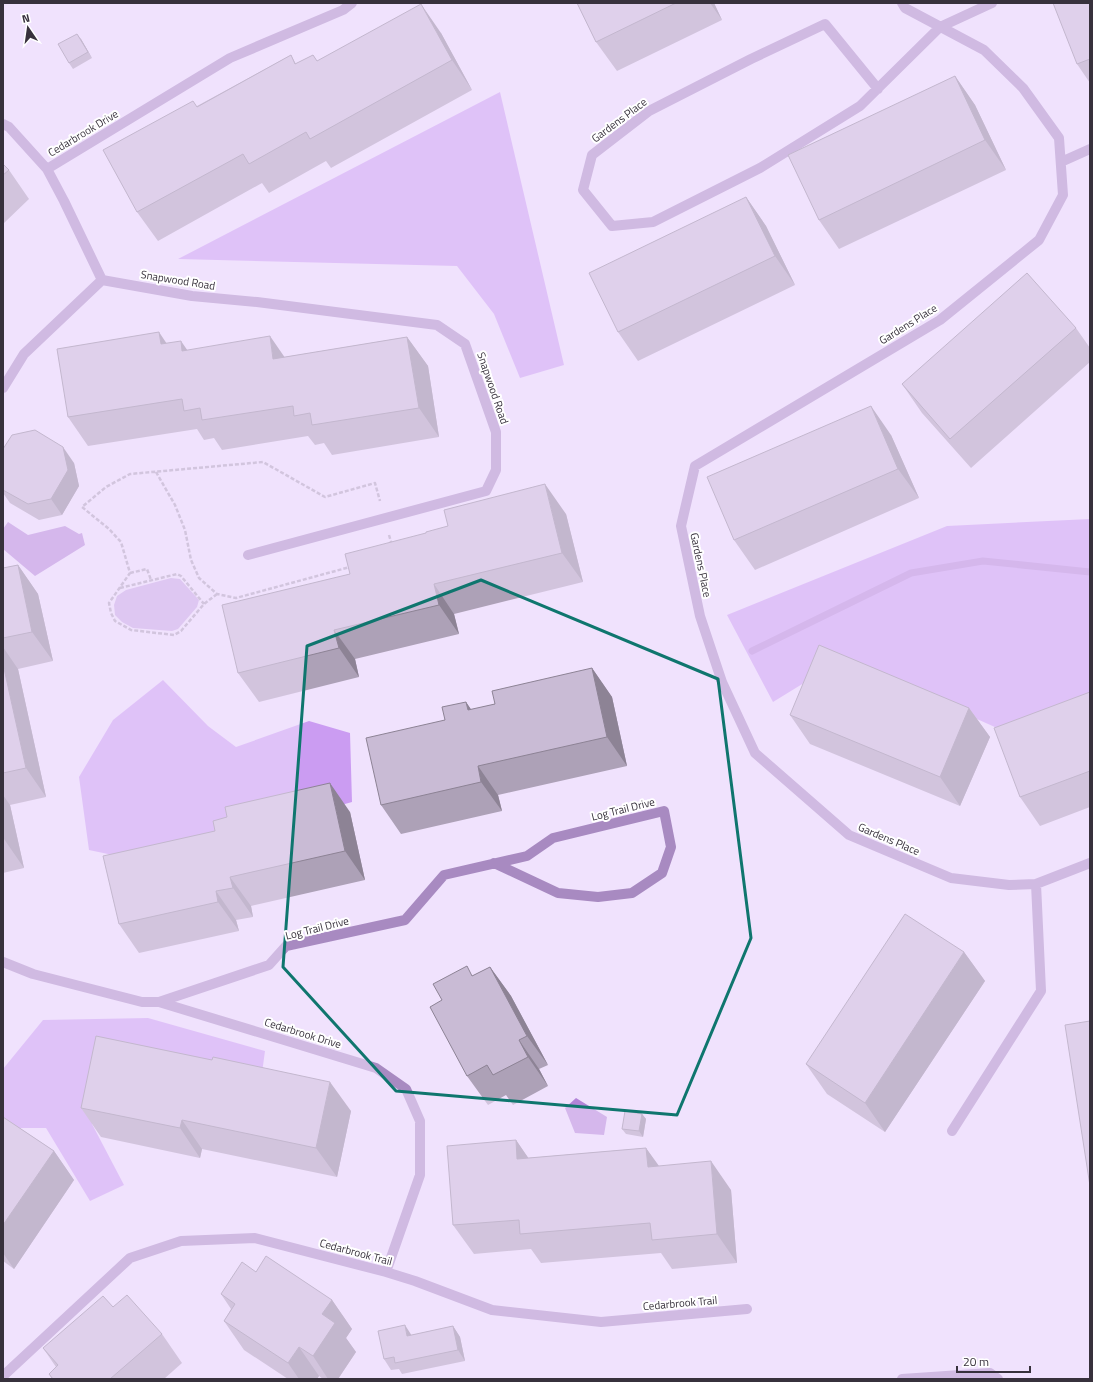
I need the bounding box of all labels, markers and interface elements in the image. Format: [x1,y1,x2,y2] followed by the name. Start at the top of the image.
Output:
[8,8,48,48] north arrow
[20,10,31,27] text: N
[588,94,650,146] street label: Gardens Place
[45,105,122,160] street label: Cedarbrook Drive
[140,266,217,294] street label: Snapwood Road
[876,300,940,348] street label: Gardens Place
[473,350,513,426] street label: Snapwood Road
[686,531,716,599] street label: Gardens Place
[590,793,657,825] street label: Log Trail Drive
[856,819,923,859] street label: Gardens Place
[284,912,351,944] street label: Log Trail Drive
[263,1014,344,1052] street label: Cedarbrook Drive
[318,1235,394,1269] street label: Cedarbrook Trail
[642,1292,718,1314] street label: Cedarbrook Trail
[957,1348,1030,1374] scale bar
[963,1352,989,1371] text: 20 m

